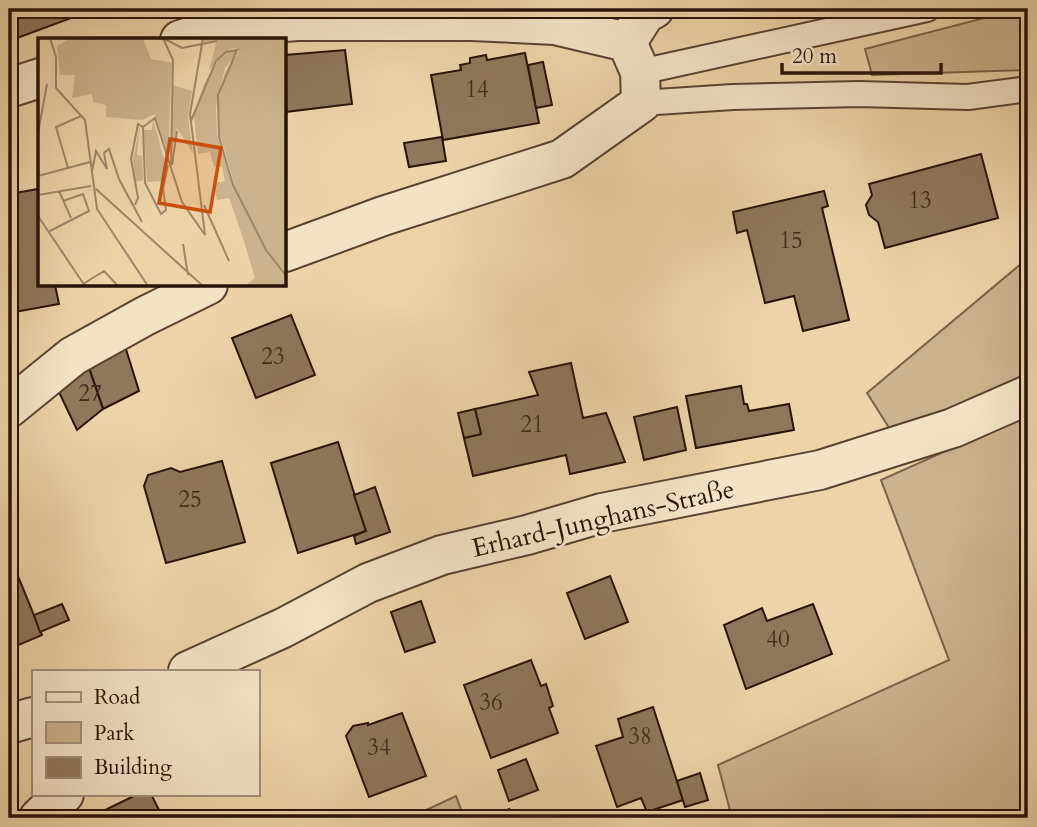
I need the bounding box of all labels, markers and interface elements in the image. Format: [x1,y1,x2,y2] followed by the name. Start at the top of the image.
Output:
[782,32,941,76] scale bar
[38,38,287,287] inset map
[792,42,837,71] text: 20 m
[465,74,489,105] house number: 14
[908,185,932,216] house number: 13
[779,225,803,256] house number: 15
[261,341,285,372] house number: 23
[78,378,102,409] house number: 27
[520,409,544,440] house number: 21
[469,471,738,566] street label: Erhard-Junghans-Straße
[178,484,202,515] house number: 25
[766,624,790,655] house number: 40
[32,670,259,796] legend
[94,683,140,712] text: Road
[479,687,503,718] house number: 36
[94,719,135,748] text: Park
[628,721,652,752] house number: 38
[367,732,391,763] house number: 34
[94,753,172,782] text: Building

